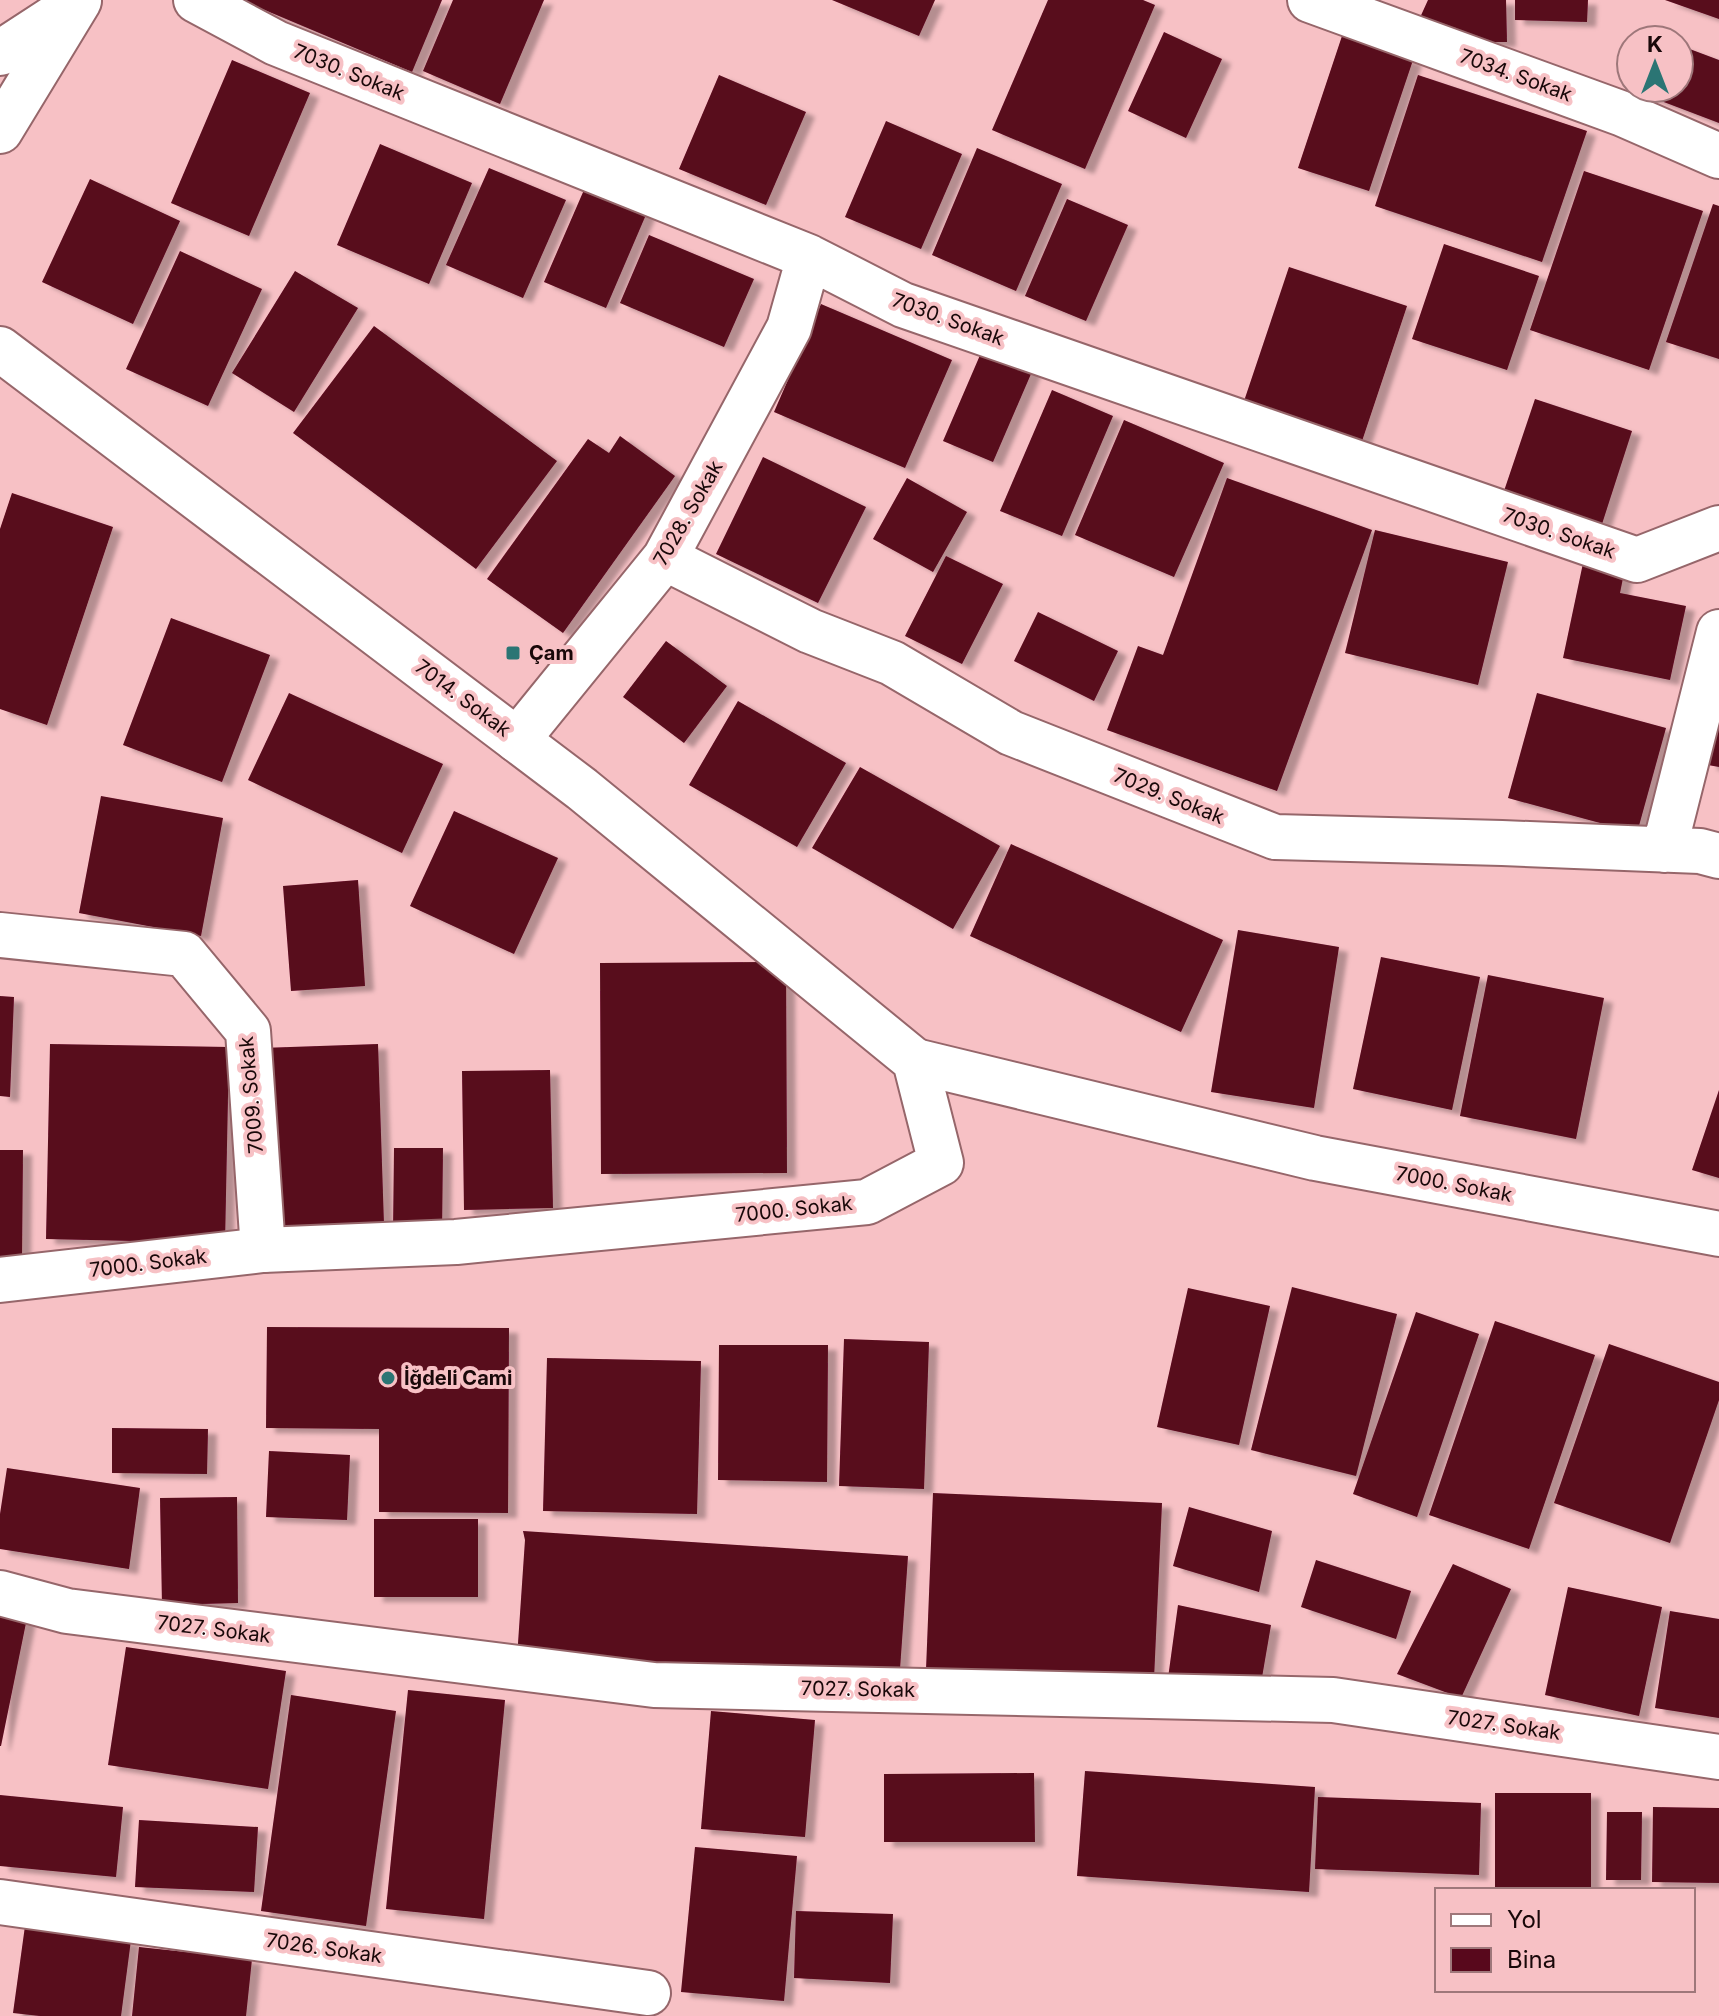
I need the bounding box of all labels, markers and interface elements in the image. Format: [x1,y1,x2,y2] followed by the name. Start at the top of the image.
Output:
[1615,24,1695,104] north arrow
[1647,31,1663,57] text: K
[290,39,408,105] street label: 7030. Sokak
[1457,44,1575,106] street label: 7034. Sokak
[889,288,1007,350] street label: 7030. Sokak
[648,456,728,570] street label: 7028. Sokak
[1500,503,1618,563] street label: 7030. Sokak
[529,641,574,665] place label: Çam
[504,644,522,662] marker: Çam
[410,654,516,742] street label: 7014. Sokak
[1110,763,1228,829] street label: 7029. Sokak
[234,1035,268,1155] street label: 7009. Sokak
[1394,1161,1514,1207] street label: 7000. Sokak
[734,1191,854,1227] street label: 7000. Sokak
[88,1244,208,1282] street label: 7000. Sokak
[404,1366,512,1390] place label: İğdeli Cami
[379,1369,397,1387] marker: İğdeli Cami
[156,1610,272,1648] street label: 7027. Sokak
[801,1676,915,1702] street label: 7027. Sokak
[1446,1705,1562,1745] street label: 7027. Sokak
[1435,1888,1695,1992] legend
[1507,1905,1542,1934] text: Yol
[264,1928,384,1968] street label: 7026. Sokak
[1507,1945,1556,1974] text: Bina

